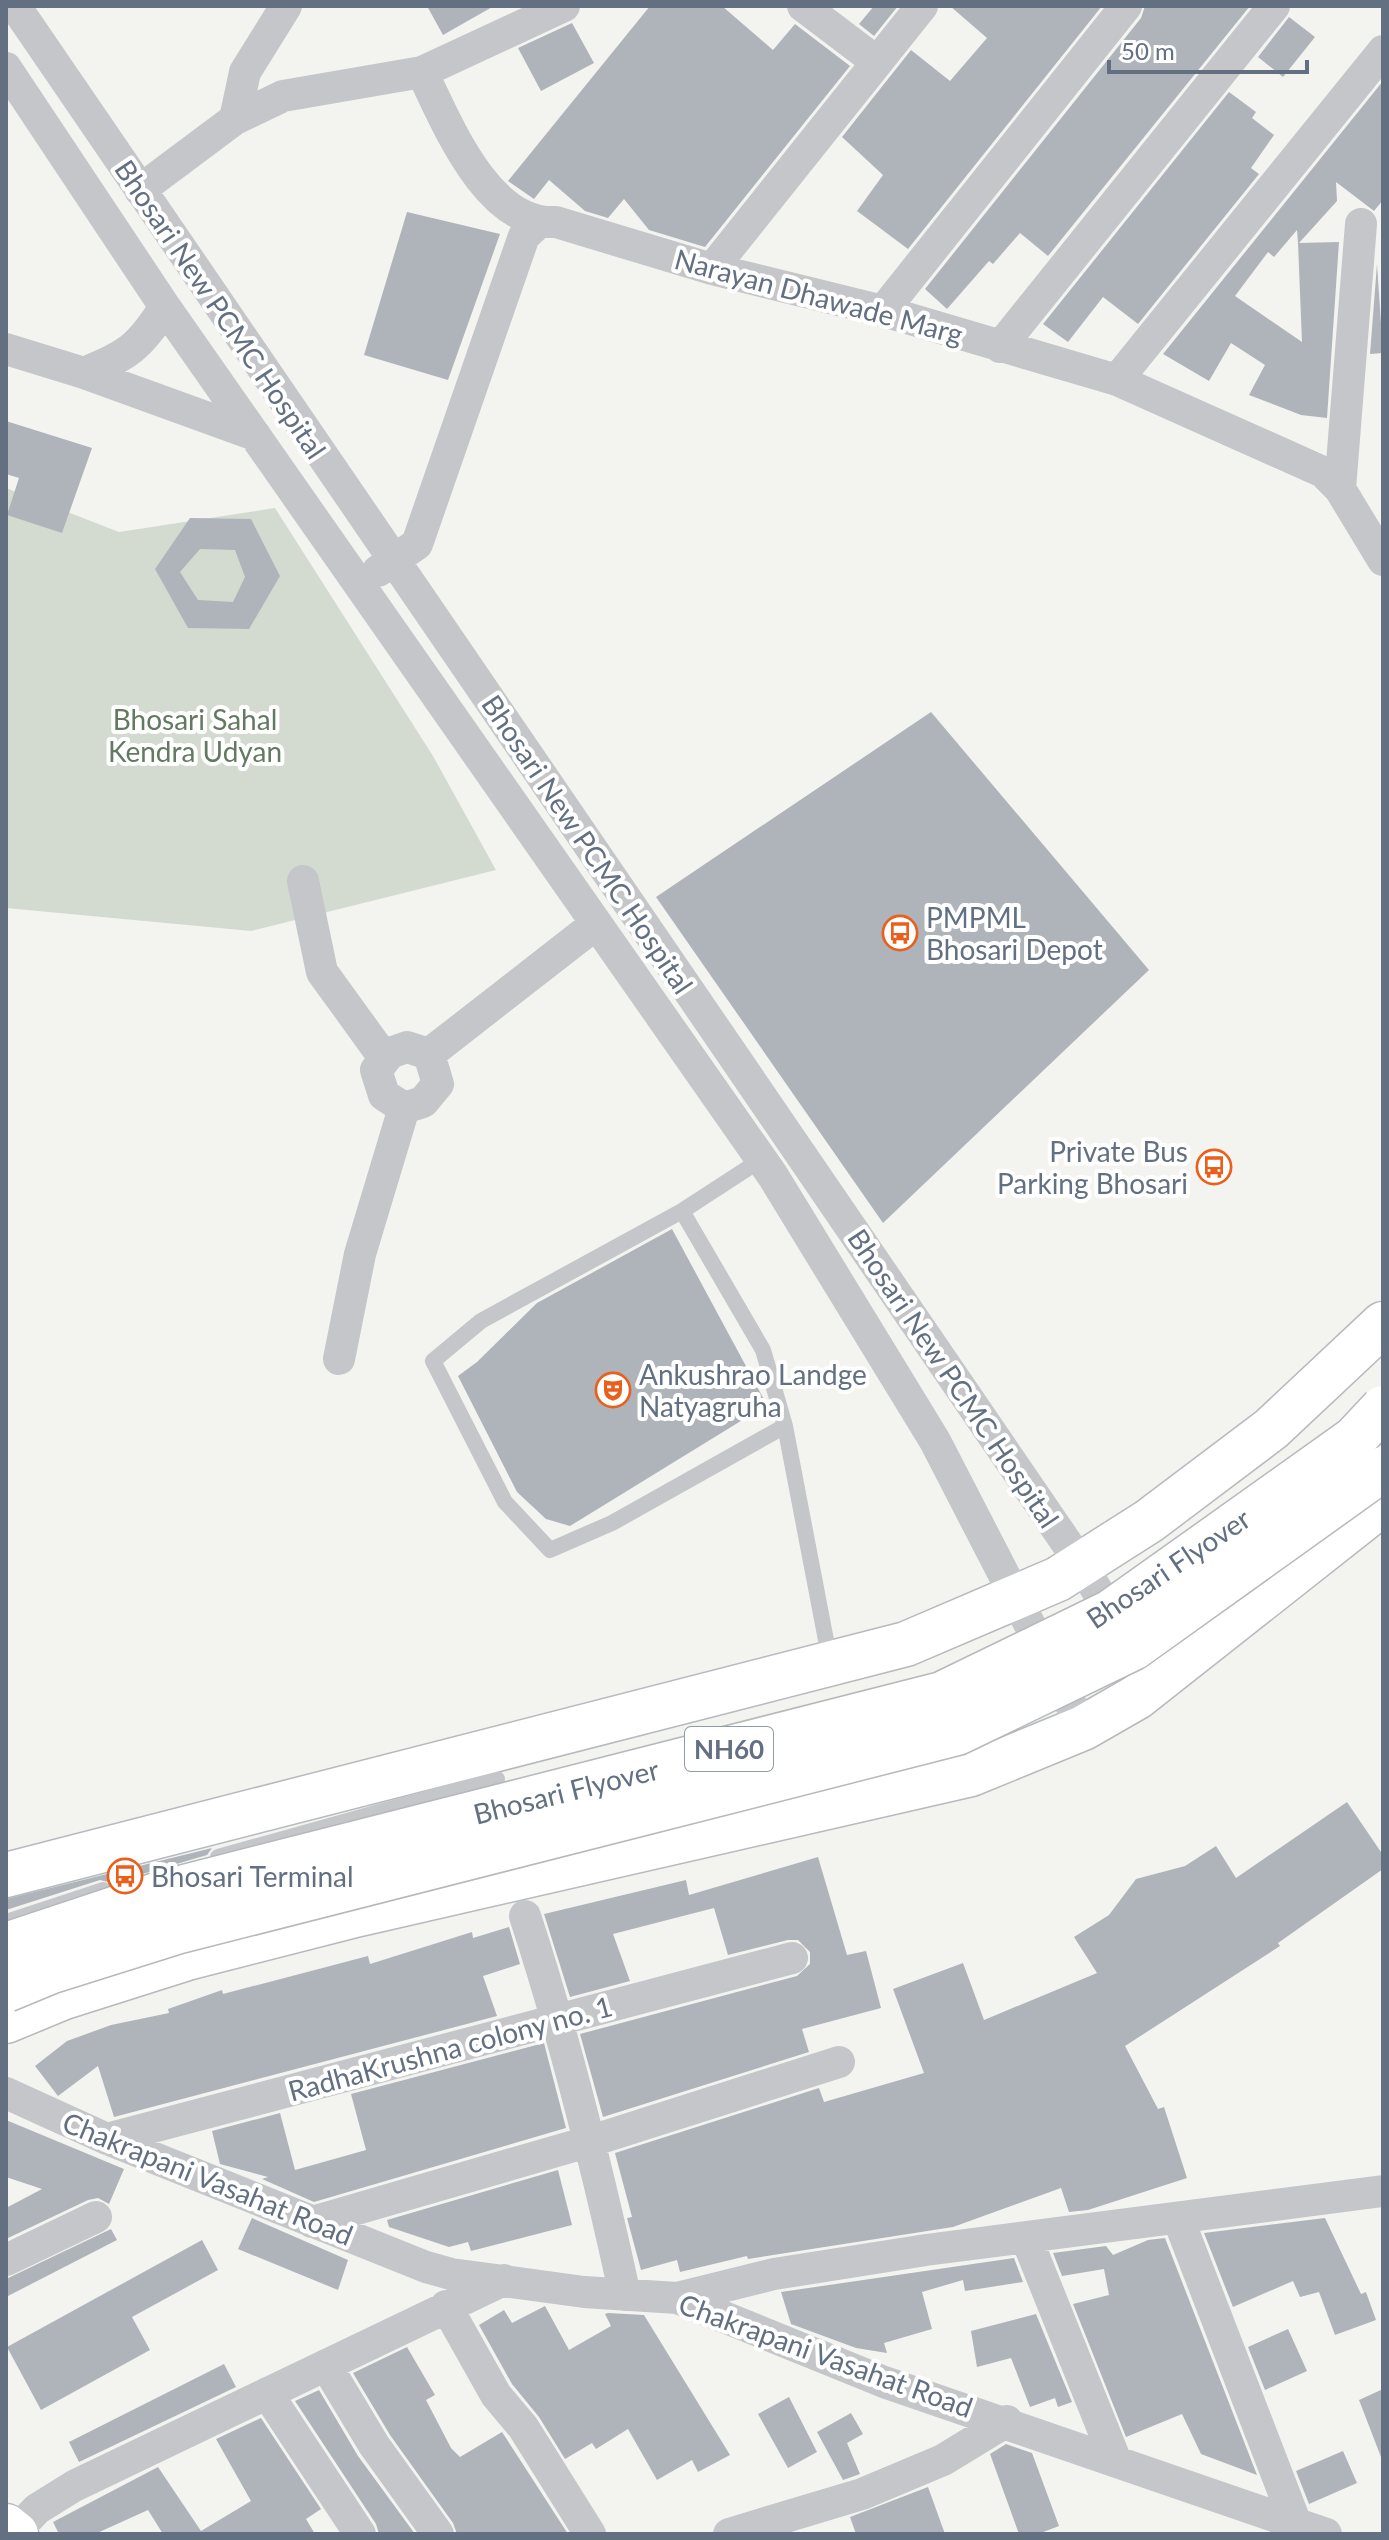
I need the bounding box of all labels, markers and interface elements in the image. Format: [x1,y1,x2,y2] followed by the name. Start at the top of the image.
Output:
[1109,24,1307,74] scale bar
[1121,36,1175,65] text: 50 m
[108,153,334,465] street label: Bhosari New PCMC Hospital
[671,241,967,351] street label: Narayan Dhawade Marg
[475,688,701,1000] street label: Bhosari New PCMC Hospital
[108,702,282,768] park label: Bhosari Sahal Kendra Udyan
[926,900,1103,966] place label: PMPML Bhosari Depot
[881,914,919,952] bus stop icon: PMPML Bhosari Depot
[997,1134,1188,1200] place label: Private Bus Parking Bhosari
[1195,1148,1233,1186] bus stop icon: Private Bus Parking Bhosari
[841,1222,1067,1534] street label: Bhosari New PCMC Hospital
[639,1357,867,1423] place label: Ankushrao Landge Natyagruha
[594,1371,632,1409] theatre icon: Ankushrao Landge Natyagruha
[1080,1501,1256,1635] street label: Bhosari Flyover
[685,1727,773,1771] road number: NH60
[470,1751,662,1831] street label: Bhosari Flyover
[106,1857,144,1895] bus stop icon: Bhosari Terminal
[151,1859,354,1893] place label: Bhosari Terminal
[284,1988,616,2108] street label: RadhaKrushna colony no. 1
[58,2104,358,2252] street label: Chakrapani Vasahat Road
[675,2286,977,2424] street label: Chakrapani Vasahat Road

